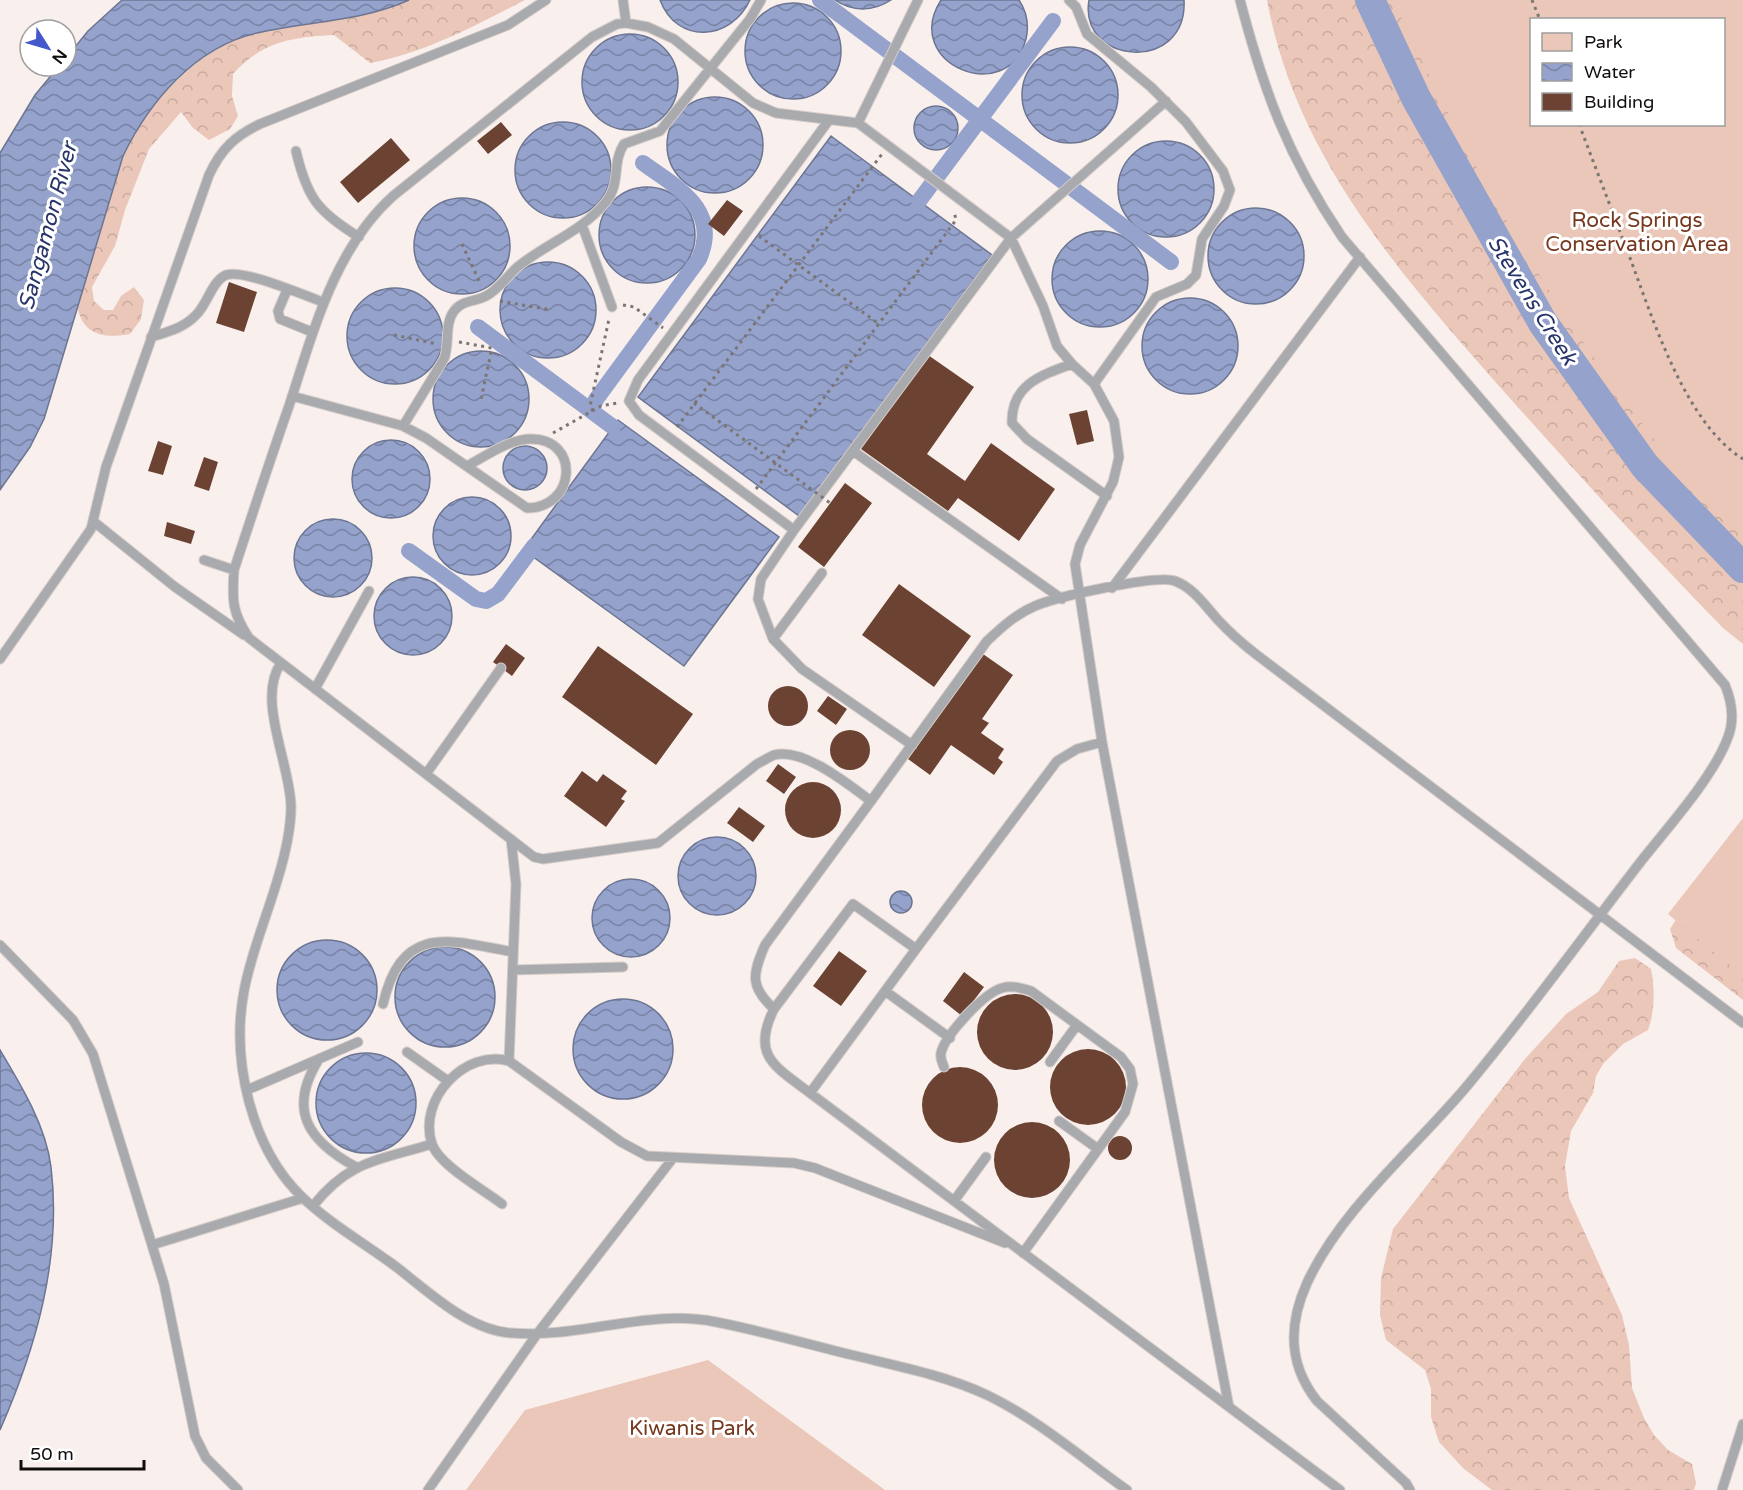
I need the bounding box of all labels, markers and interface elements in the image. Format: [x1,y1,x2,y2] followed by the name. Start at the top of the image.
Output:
[18,18,78,78] north arrow
[1530,18,1725,126] legend
[1584,31,1623,53] text: Park
[47,45,71,68] text: N
[1584,61,1635,83] text: Water
[1584,91,1654,113] text: Building
[13,137,83,313] water label: Sangamon River
[1545,208,1729,257] park label: Rock Springs Conservation Area
[1482,231,1583,372] water label: Stevens Creek
[629,1416,755,1441] park label: Kiwanis Park
[21,1433,144,1471] scale bar
[30,1443,74,1465] text: 50 m

